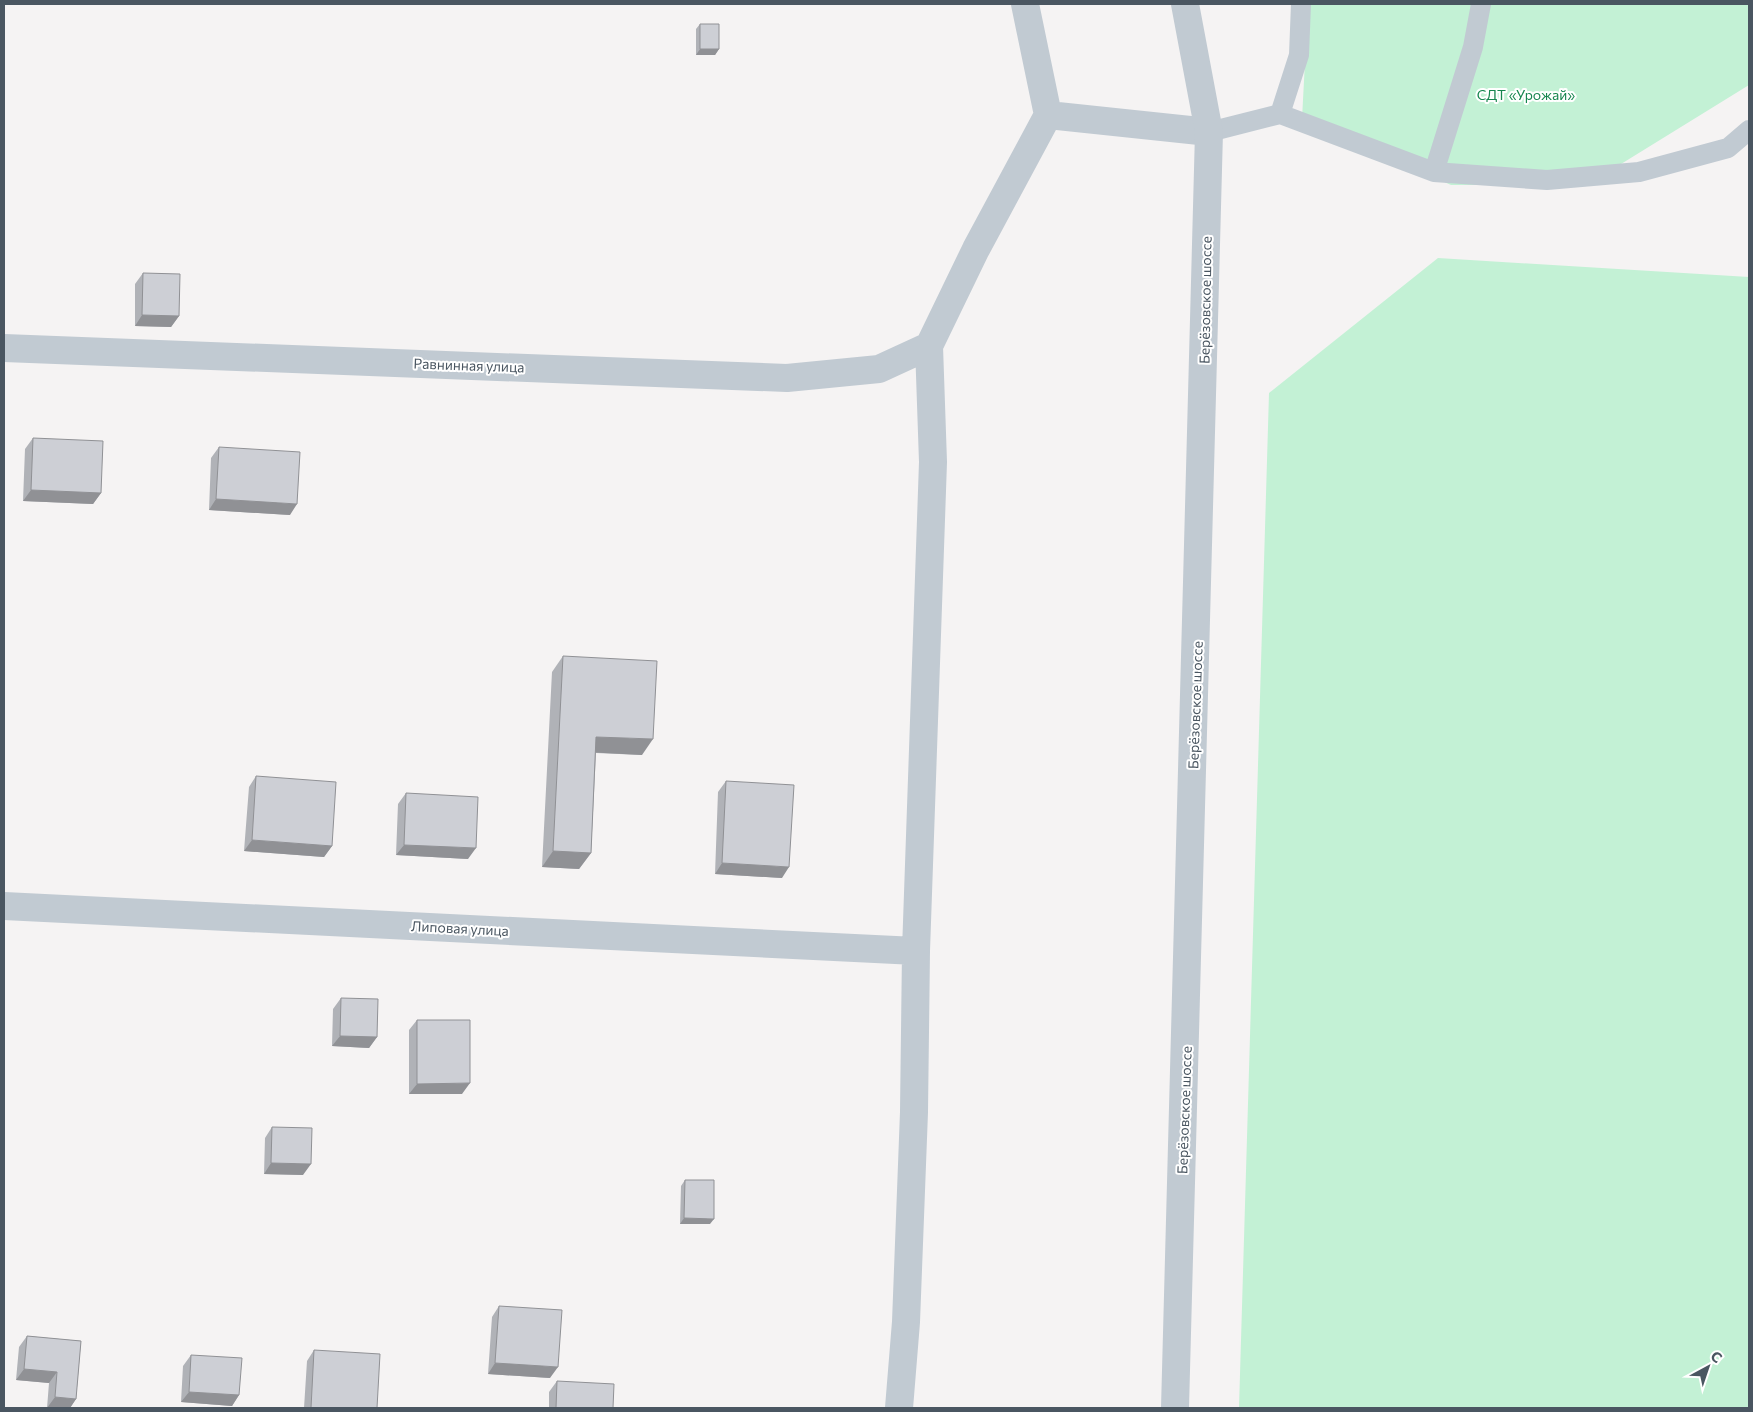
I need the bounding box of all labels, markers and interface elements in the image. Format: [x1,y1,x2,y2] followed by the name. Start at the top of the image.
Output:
[1477,86,1575,103] park label: СДТ «Урожай»
[1195,236,1215,364] street label: Берёзовское шоссе
[413,355,525,375] street label: Равнинная улица
[1184,641,1206,769] street label: Берёзовское шоссе
[411,917,509,939] street label: Липовая улица
[1173,1046,1195,1174] street label: Берёзовское шоссе
[1683,1342,1733,1392] north arrow
[1708,1347,1726,1366] text: С

